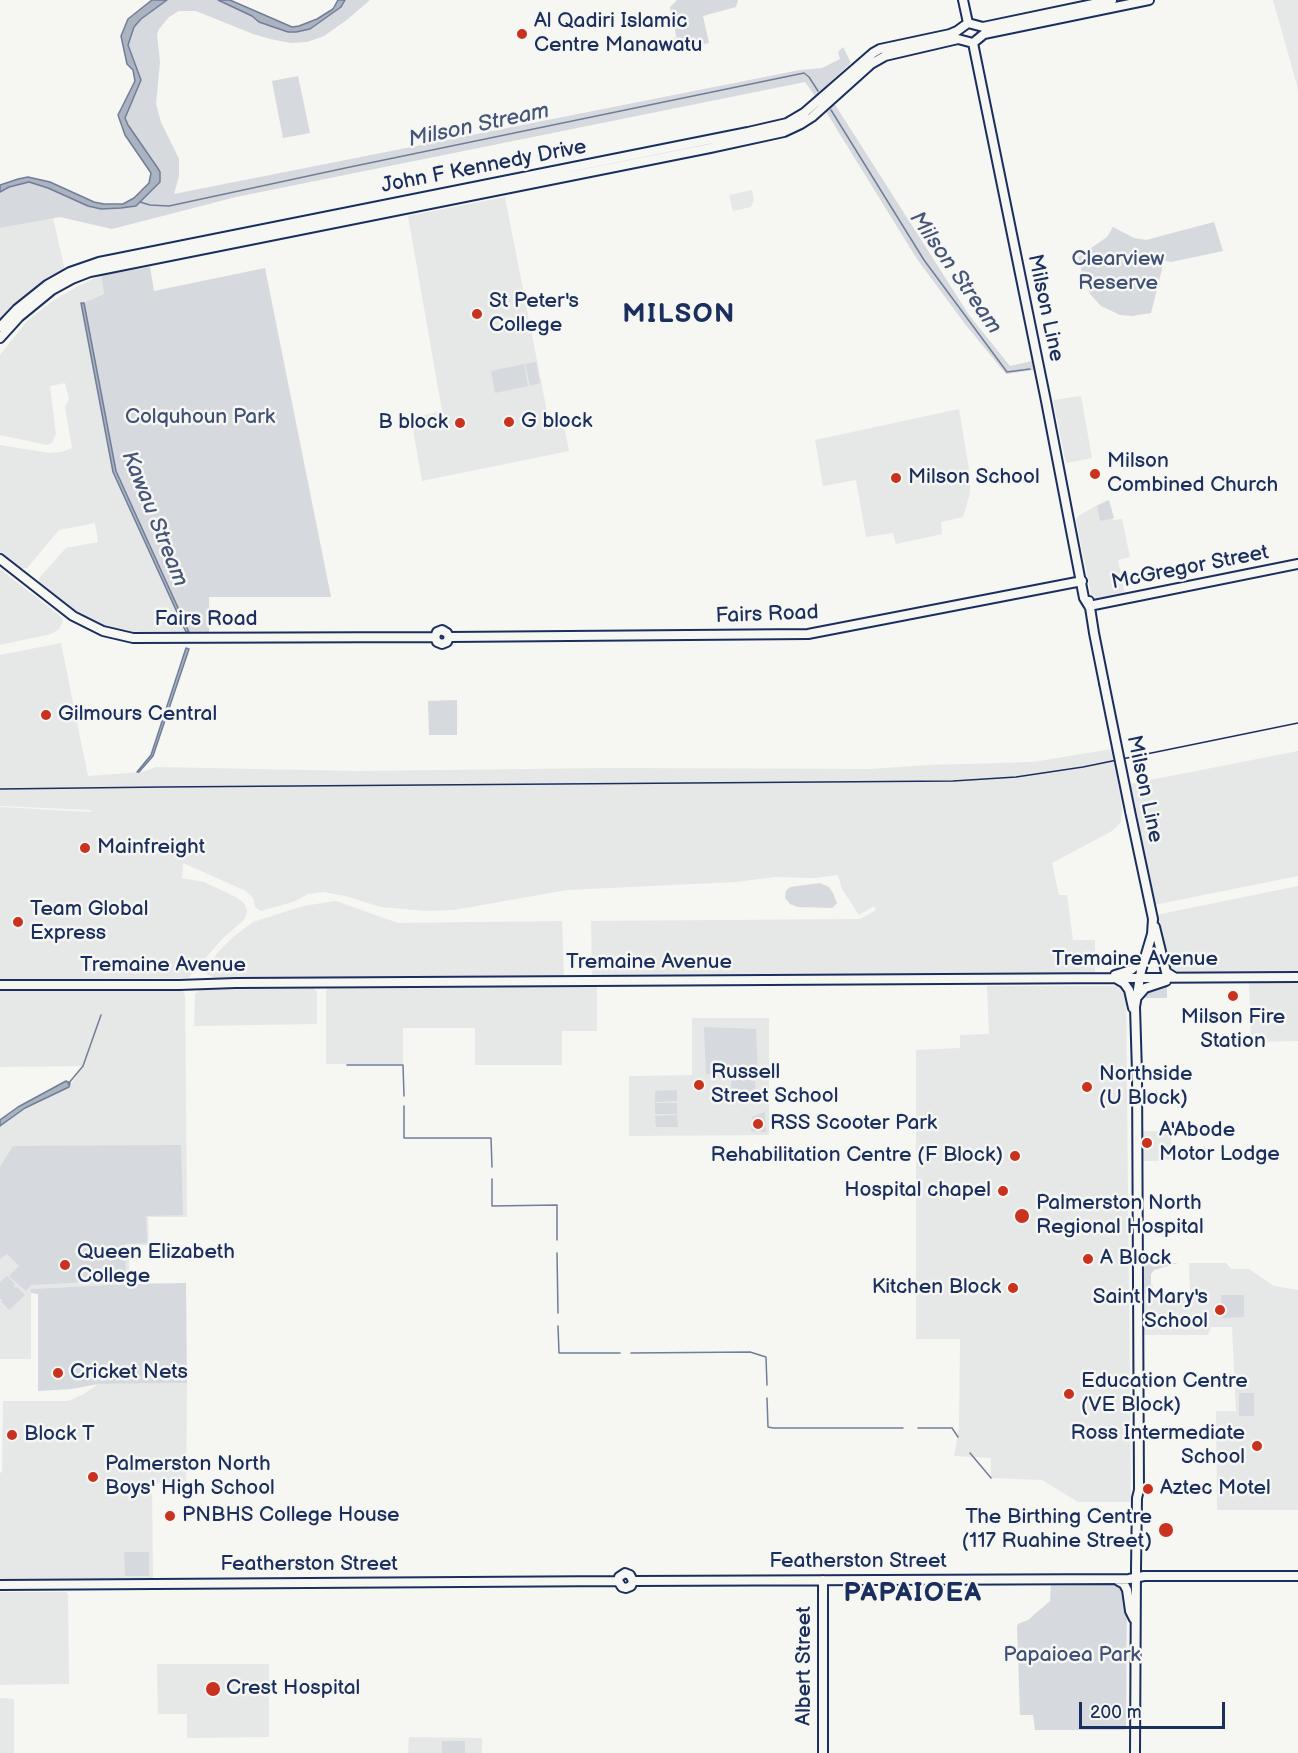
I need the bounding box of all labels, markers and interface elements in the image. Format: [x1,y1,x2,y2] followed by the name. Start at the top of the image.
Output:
[534,9,703,59] place label: Al Qadiri Islamic Centre Manawatu
[515,27,529,41] marker: Al Qadiri Islamic Centre Manawatu
[406,98,552,154] water label: Milson Stream
[379,135,589,199] street label: John F Kennedy Drive
[903,207,1007,339] water label: Milson Stream
[1072,247,1164,297] park label: Clearview Reserve
[1021,252,1069,364] street label: Milson Line
[489,289,579,339] place label: St Peter's College
[622,299,736,331] district label: MILSON
[470,307,484,321] marker: St Peter's College
[125,405,275,431] park label: Colquhoun Park
[521,409,592,435] place label: G block
[378,410,448,436] place label: B block
[502,415,516,429] marker: G block
[453,416,467,430] marker: B block
[115,447,193,591] water label: Kawau Stream
[1107,449,1278,499] place label: Milson Combined Church
[908,465,1040,491] place label: Milson School
[1088,467,1102,481] marker: Milson Combined Church
[889,471,903,485] marker: Milson School
[1109,540,1271,596] street label: McGregor Street
[715,601,819,629] street label: Fairs Road
[154,607,258,633] street label: Fairs Road
[58,702,217,728] place label: Gilmours Central
[39,708,53,722] marker: Gilmours Central
[1120,733,1168,845] street label: Milson Line
[97,835,205,861] place label: Mainfreight
[78,841,92,855] marker: Mainfreight
[30,897,148,947] place label: Team Global Express
[11,915,25,929] marker: Team Global Express
[1052,947,1218,973] street label: Tremaine Avenue
[566,950,732,976] street label: Tremaine Avenue
[80,953,246,979] street label: Tremaine Avenue
[1226,989,1240,1003] marker: Milson Fire Station
[1181,1005,1285,1055] place label: Milson Fire Station
[711,1060,838,1110] place label: Russell Street School
[1099,1062,1192,1112] place label: Northside (U Block)
[692,1078,706,1092] marker: Russell Street School
[1080,1080,1094,1094] marker: Northside (U Block)
[770,1111,937,1137] place label: RSS Scooter Park
[751,1117,765,1131] marker: RSS Scooter Park
[1159,1118,1280,1168] place label: A'Abode Motor Lodge
[1140,1136,1154,1150] marker: A'Abode Motor Lodge
[710,1143,1003,1169] place label: Rehabilitation Centre (F Block)
[1008,1149,1022,1163] marker: Rehabilitation Centre (F Block)
[844,1178,991,1204] place label: Hospital chapel
[996,1184,1010,1198] marker: Hospital chapel
[1036,1191,1204,1241] place label: Palmerston North Regional Hospital
[1013,1207,1031,1225] marker: Palmerston North Regional Hospital
[77,1240,235,1290] place label: Queen Elizabeth College
[1100,1246,1171,1272] place label: A Block
[1081,1252,1095,1266] marker: A Block
[58,1258,72,1272] marker: Queen Elizabeth College
[872,1275,1001,1301] place label: Kitchen Block
[1006,1281,1020,1295] marker: Kitchen Block
[1093,1285,1208,1335] place label: Saint Mary's School
[1213,1303,1227,1317] marker: Saint Mary's School
[70,1360,188,1386] place label: Cricket Nets
[51,1366,65,1380] marker: Cricket Nets
[1081,1369,1248,1419] place label: Education Centre (VE Block)
[1062,1387,1076,1401] marker: Education Centre (VE Block)
[1071,1421,1245,1471] place label: Ross Intermediate School
[24,1422,95,1448] place label: Block T
[5,1428,19,1442] marker: Block T
[1250,1439,1264,1453] marker: Ross Intermediate School
[105,1452,275,1502] place label: Palmerston North Boys' High School
[86,1470,100,1484] marker: Palmerston North Boys' High School
[1160,1476,1271,1502] place label: Aztec Motel
[1141,1482,1155,1496] marker: Aztec Motel
[182,1503,400,1529] place label: PNBHS College House
[962,1505,1152,1555] place label: The Birthing Centre (117 Ruahine Street)
[163,1509,177,1523] marker: PNBHS College House
[1157,1521,1175,1539] marker: The Birthing Centre (117 Ruahine Street)
[769,1549,947,1575] street label: Featherston Street
[220,1552,398,1578] street label: Featherston Street
[844,1578,982,1610] district label: PAPAIOEA
[792,1606,818,1726] street label: Albert Street
[1003,1643,1141,1669] park label: Papaioea Park
[226,1676,360,1702] place label: Crest Hospital
[204,1680,222,1698] marker: Crest Hospital
[1082,1690,1228,1728] scale bar
[1090,1702,1142,1723] text: 200 m

